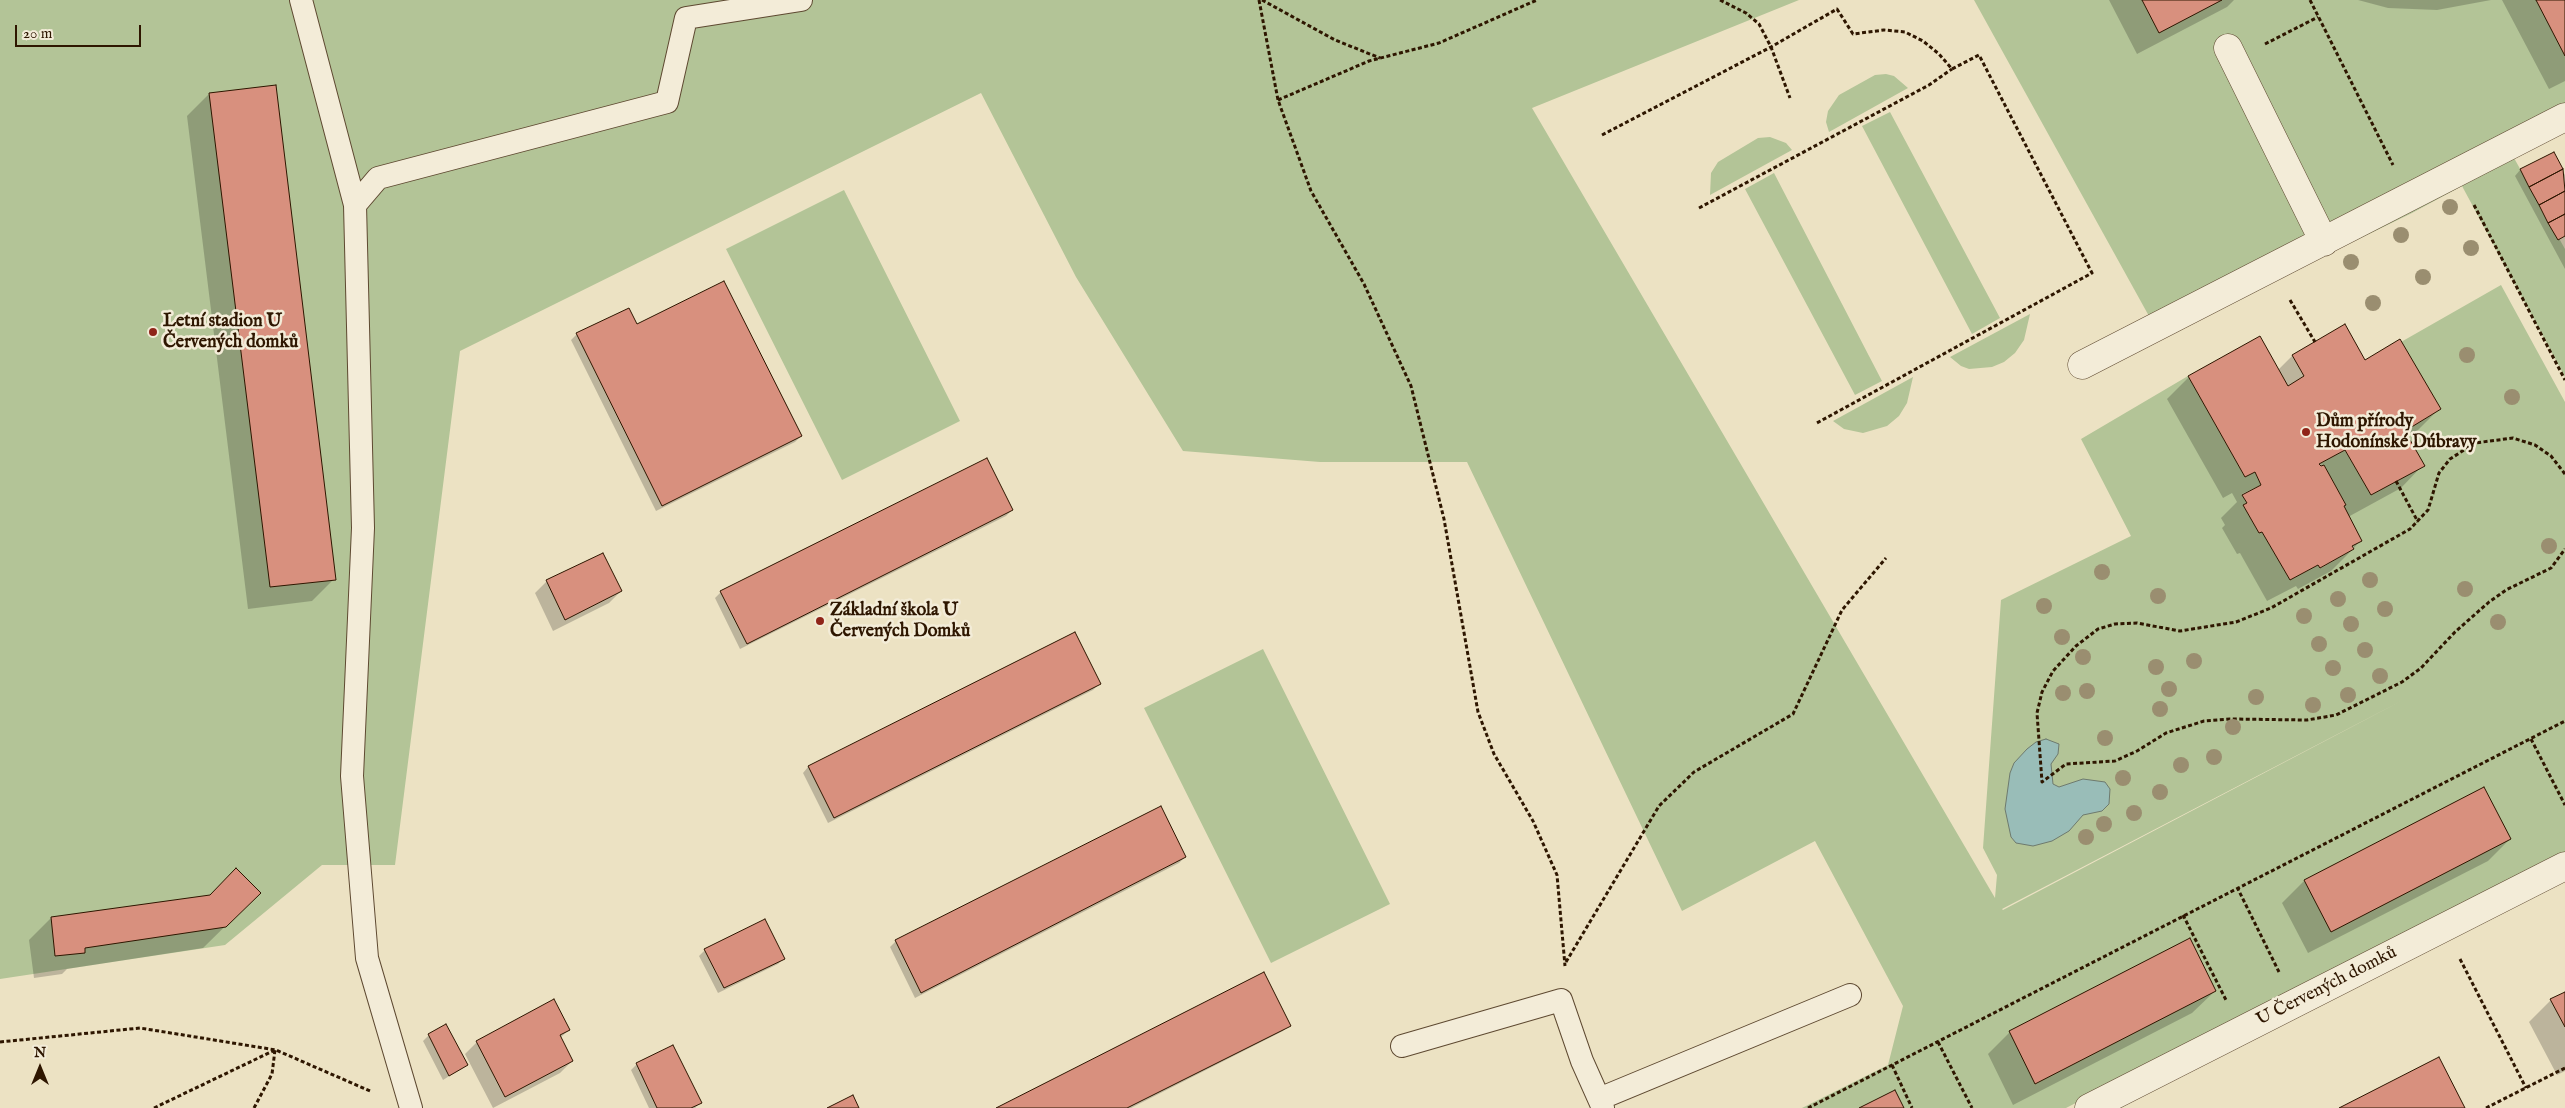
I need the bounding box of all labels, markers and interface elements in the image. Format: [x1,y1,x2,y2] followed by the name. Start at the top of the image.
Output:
[18,15,144,47] scale bar
[23,24,52,43] text: 20 m
[163,311,298,354] place label: Letní stadion U Červených domků
[147,326,159,338] marker: Letní stadion U Červených domků
[2316,411,2477,454] place label: Dům přírody Hodonínské Dúbravy
[2300,426,2312,438] marker: Dům přírody Hodonínské Dúbravy
[830,600,970,642] place label: Základní škola U Červených Domků
[814,615,826,627] marker: Základní škola U Červených Domků
[2253,942,2401,1032] street label: U Červených domků
[15,1043,65,1093] north arrow
[34,1044,46,1062] text: N

